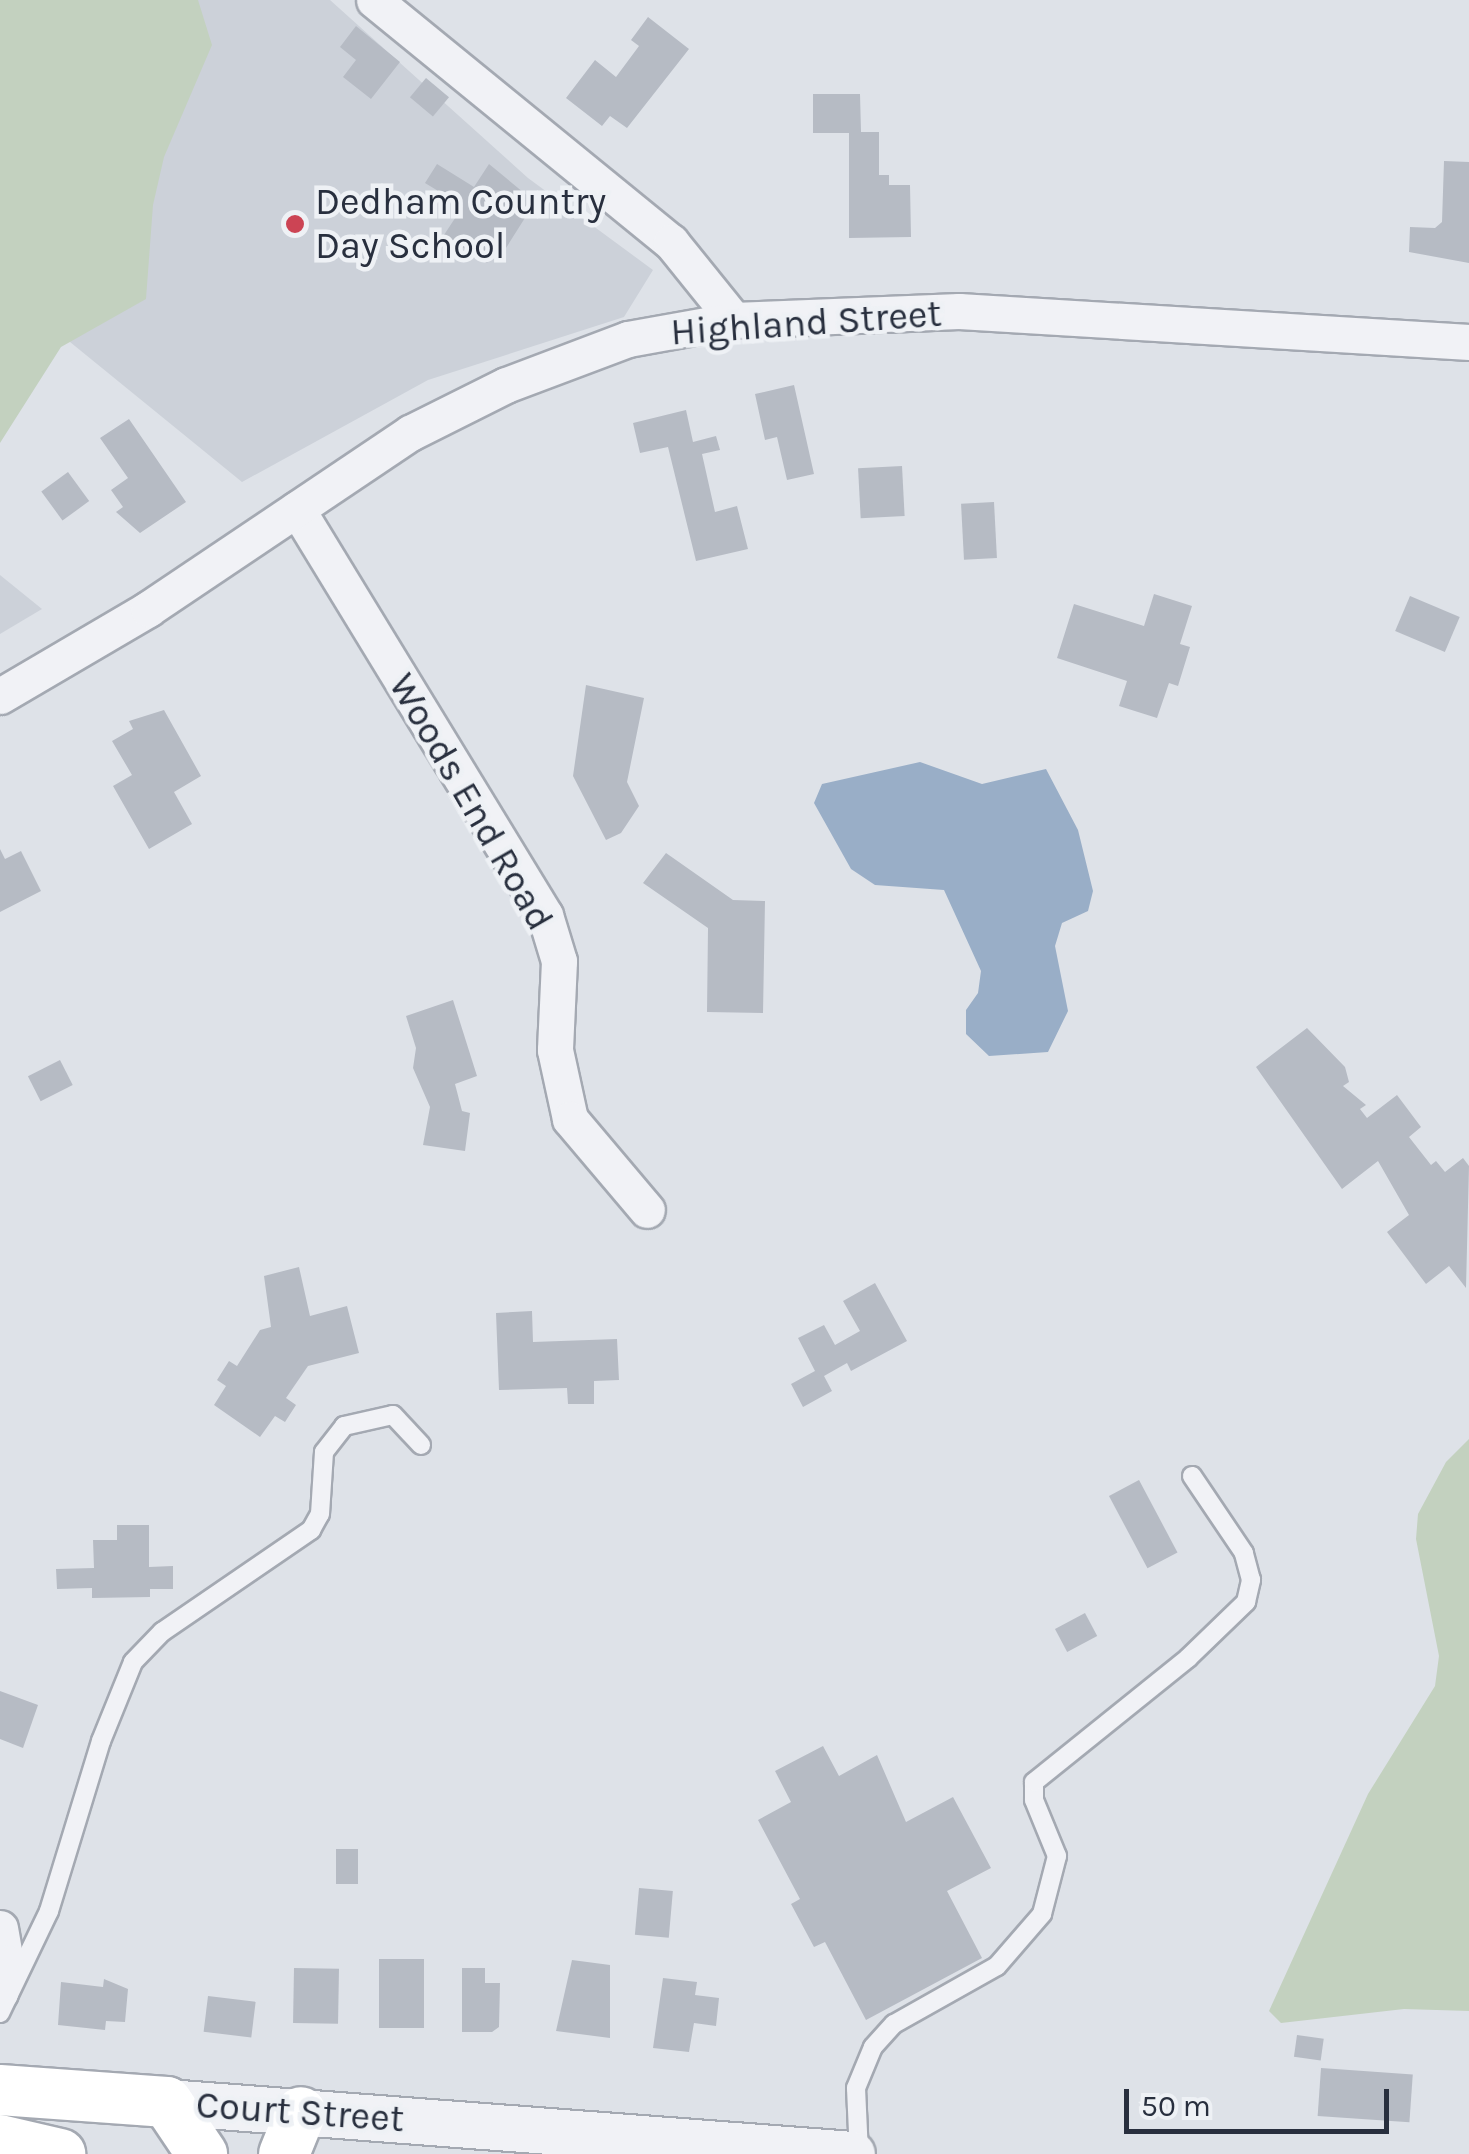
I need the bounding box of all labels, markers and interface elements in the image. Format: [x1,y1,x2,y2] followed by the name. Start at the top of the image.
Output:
[315,179,606,268] place label: Dedham Country Day School
[284,213,306,235] marker: Dedham Country Day School
[669,291,943,355] street label: Highland Street
[379,665,563,939] street label: Woods End Road
[1129,2069,1394,2131] scale bar
[194,2082,406,2142] street label: Court Street
[1141,2088,1211,2124] text: 50 m

